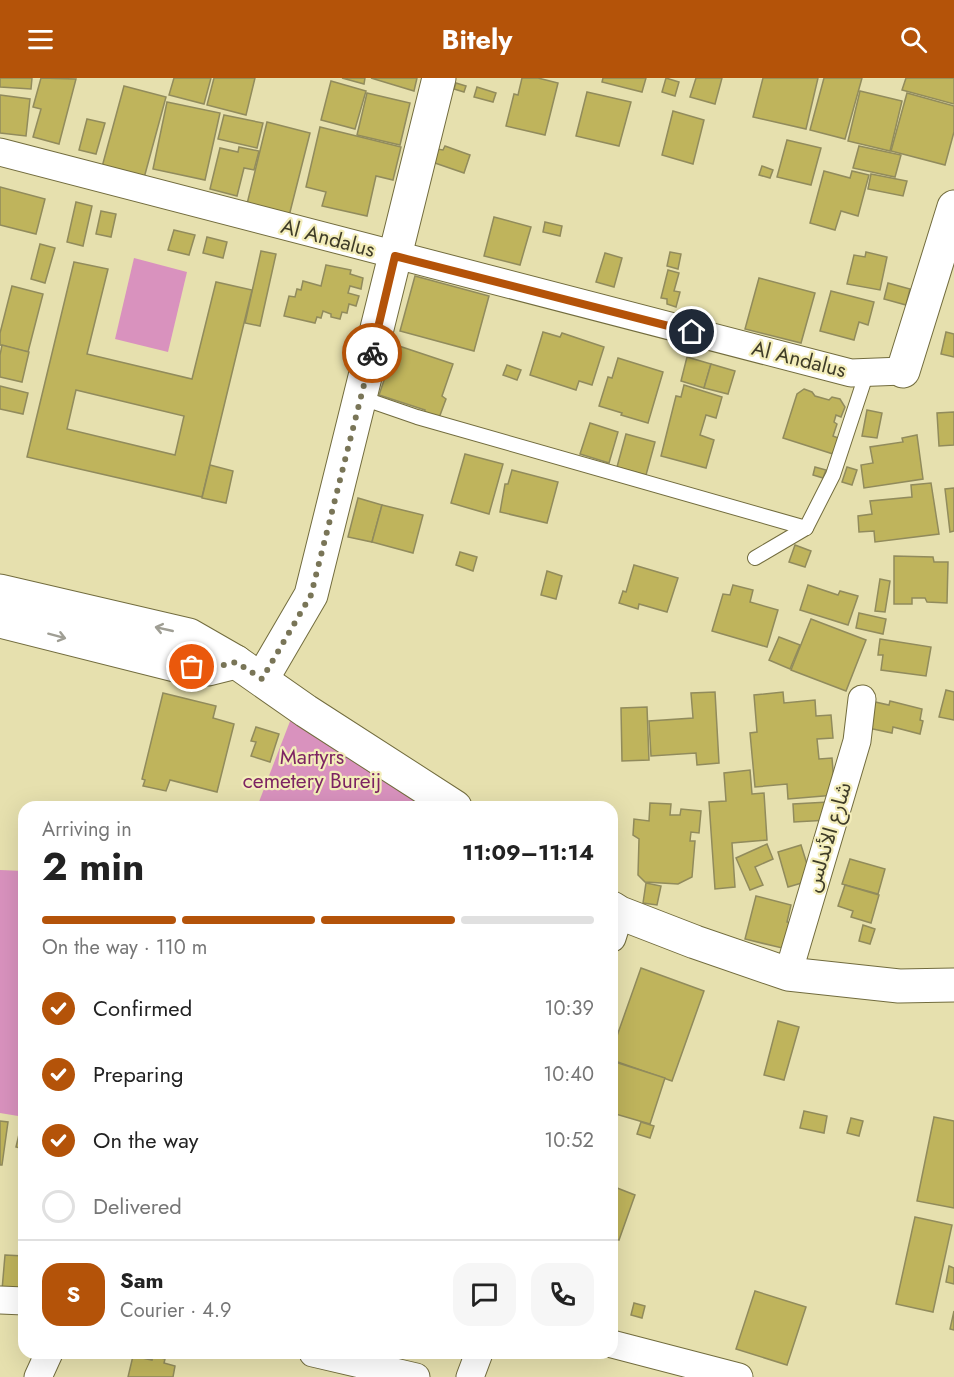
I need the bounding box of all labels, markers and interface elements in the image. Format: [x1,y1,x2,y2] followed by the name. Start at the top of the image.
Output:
[442,20,512,59] text: Bitely
[24,23,57,56] icon: menu
[897,23,930,56] icon: search
[278,211,378,265] street label: Al Andalus
[666,306,717,357] pin
[675,315,708,348] icon: home
[342,323,402,383] courier
[749,333,849,385] street label: Al Andalus
[356,337,389,370] icon: bike
[155,623,174,635] one-way arrow
[47,630,66,642] one-way arrow
[166,641,217,692] pin
[175,650,208,683] icon: bag
[243,742,381,796] park label: Martyrs cemetery Bureij
[797,778,859,896] street label: شارع الأندلس
[42,815,132,844] text: Arriving in
[462,836,594,868] text: 11:09–11:14
[42,838,144,895] text: 2 min
[42,933,207,962] text: On the way · 110 m
[42,992,75,1025] icon: check
[93,992,192,1024] text: Confirmed
[545,994,594,1023] text: 10:39
[42,1058,75,1091] icon: check
[93,1058,184,1090] text: Preparing
[543,1060,594,1089] text: 10:40
[42,1124,75,1157] icon: check
[93,1124,198,1156] text: On the way
[544,1126,594,1155] text: 10:52
[93,1190,182,1222] text: Delivered
[453,1263,516,1326] button: chat
[531,1263,594,1326] button: phone
[120,1264,164,1296] text: Sam
[67,1278,80,1310] text: S
[120,1296,232,1325] text: Courier · 4.9

